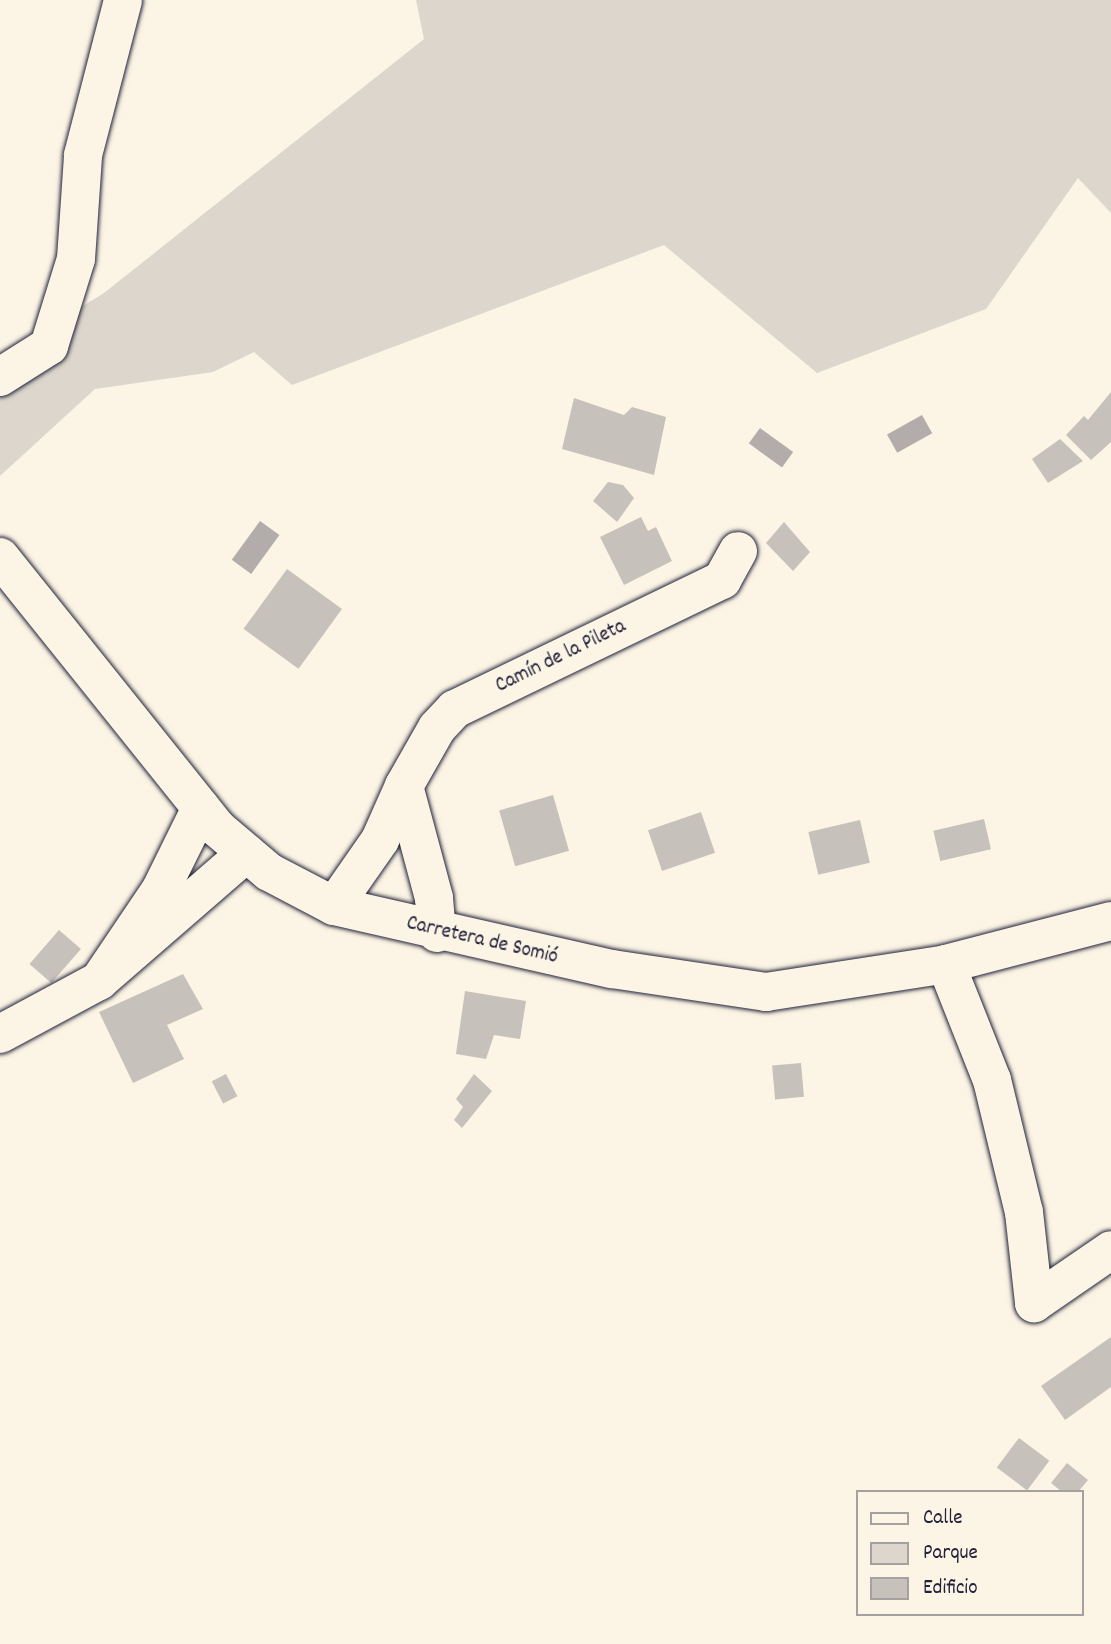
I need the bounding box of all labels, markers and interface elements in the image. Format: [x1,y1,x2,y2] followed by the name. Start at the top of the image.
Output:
[492,615,630,699] street label: Camín de la Pileta
[404,911,560,971] street label: Carretera de Somió
[856,1490,1083,1616] legend
[923,1504,962,1534] text: Calle
[923,1539,978,1569] text: Parque
[923,1574,978,1604] text: Edificio

